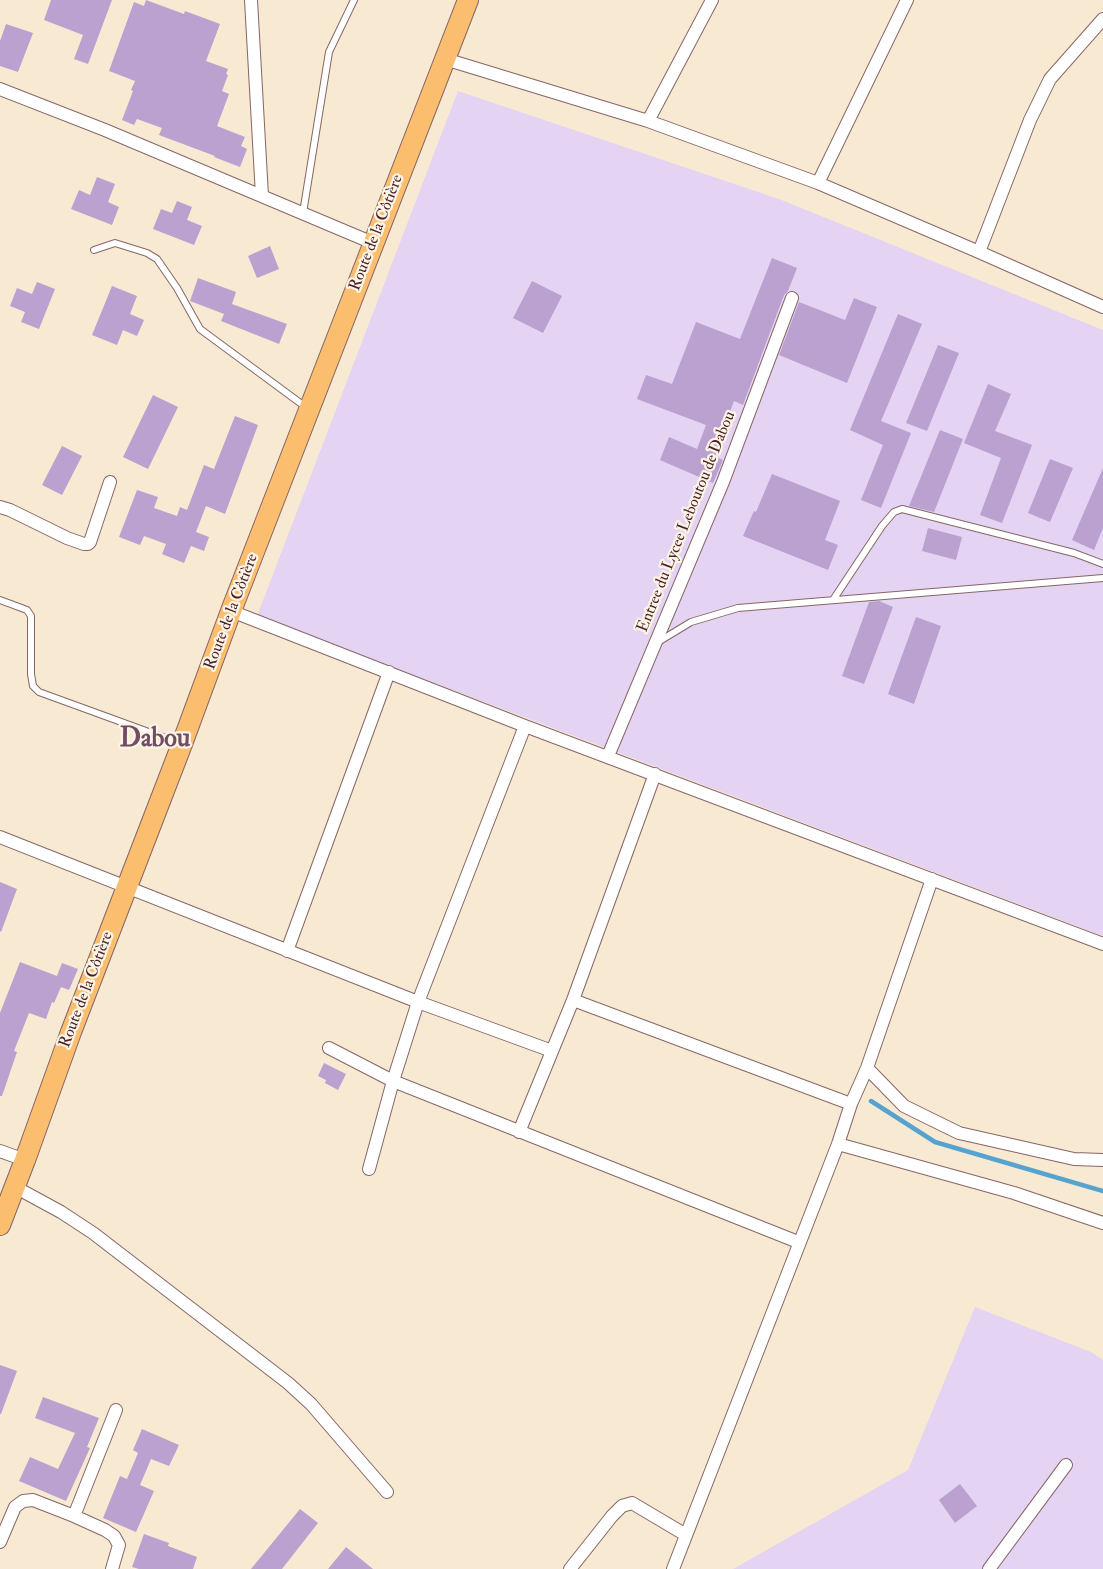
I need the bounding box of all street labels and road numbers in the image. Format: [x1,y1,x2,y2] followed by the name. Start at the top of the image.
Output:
[346,172,408,294] street label: Route de la Côtière
[634,409,740,635] street label: Entree du Lycee Leboutou de Dabou
[201,551,263,673] street label: Route de la Côtière
[56,929,118,1051] street label: Route de la Côtière

